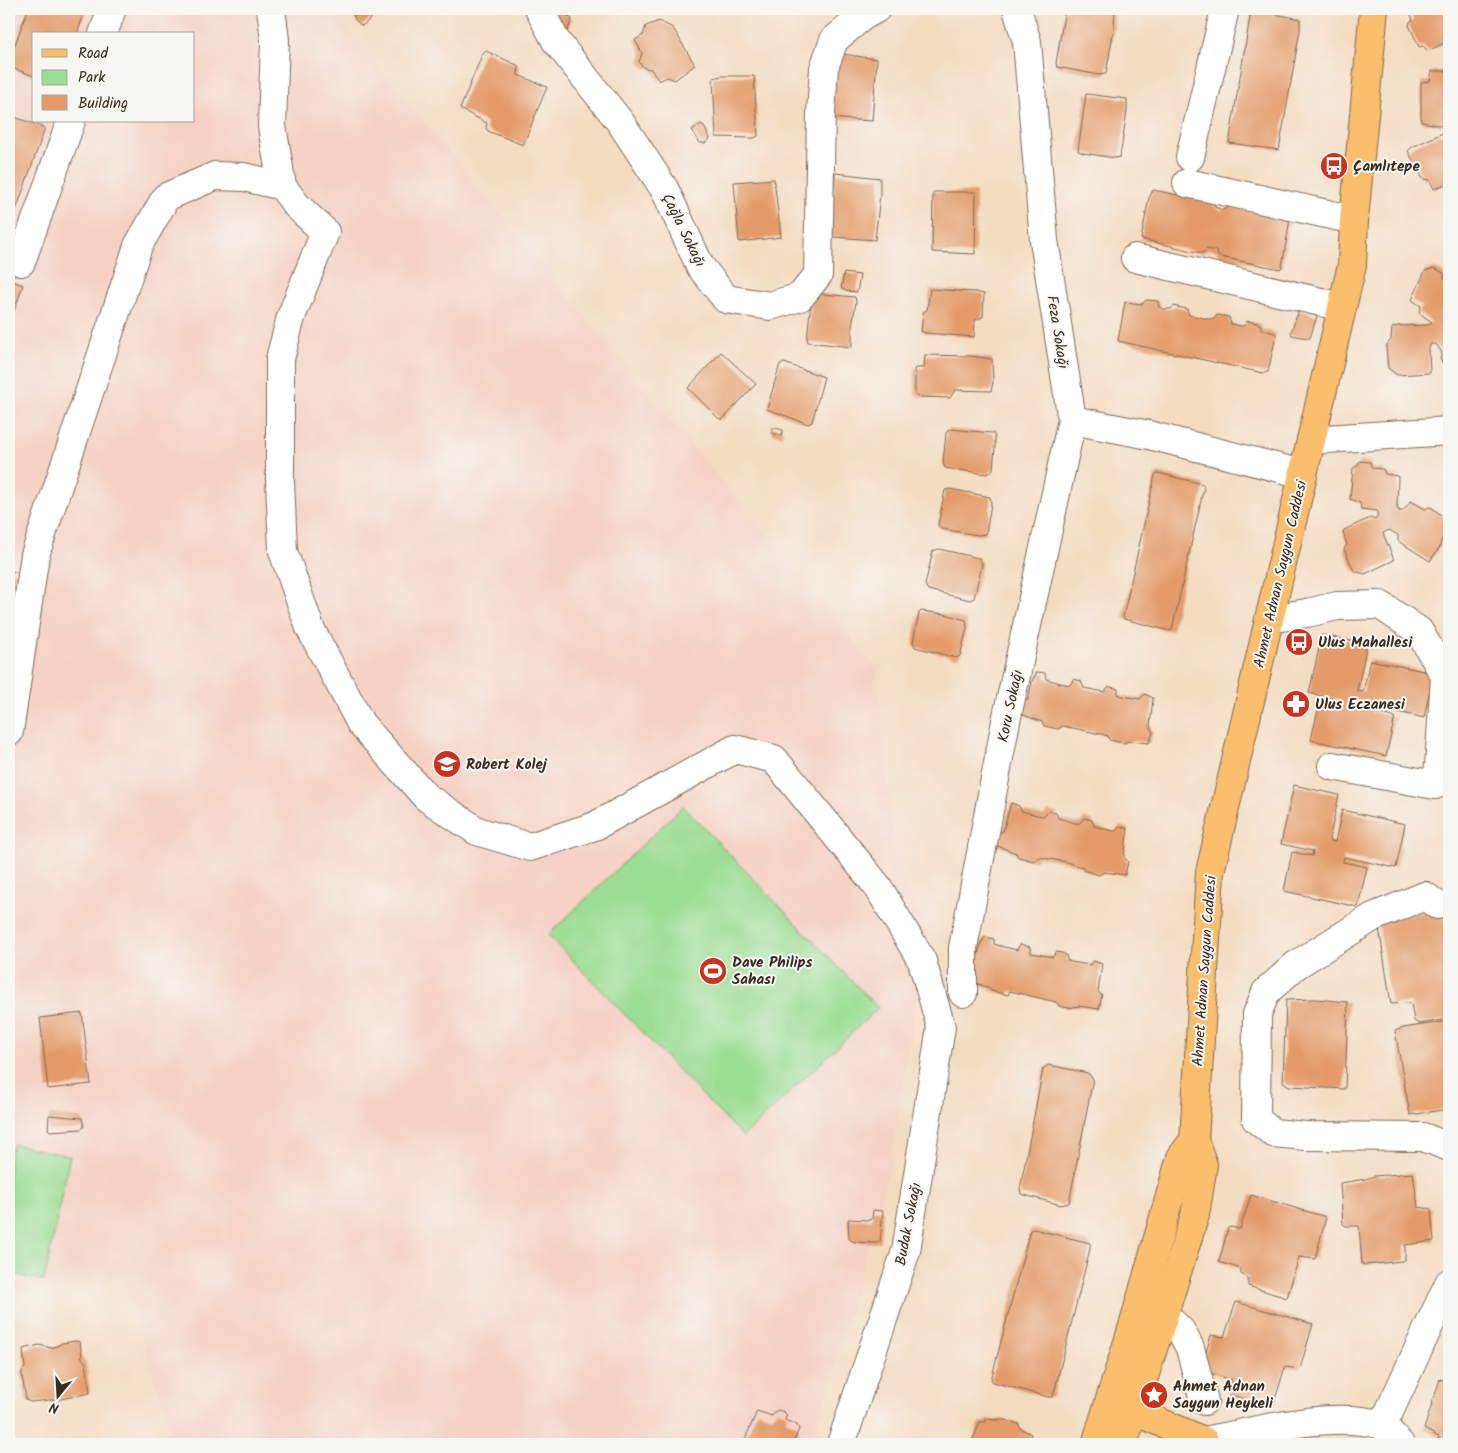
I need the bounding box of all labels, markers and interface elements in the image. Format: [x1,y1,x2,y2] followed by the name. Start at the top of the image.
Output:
[32,32,195,122] legend
[78,42,109,66] text: Road
[78,66,106,90] text: Park
[78,92,128,116] text: Building
[1319,151,1349,181] bus stop icon: Çamlıtepe
[1353,155,1420,179] place label: Çamlıtepe
[655,189,711,272] street label: Çağla Sokağı
[1039,294,1075,371] street label: Feza Sokağı
[1248,477,1315,670] street label: Ahmet Adnan Saygun Caddesi
[1284,627,1314,657] bus stop icon: Ulus Mahallesi
[1318,631,1413,655] place label: Ulus Mahallesi
[992,668,1030,745] street label: Koru Sokağı
[1281,689,1311,719] pharmacy icon: Ulus Eczanesi
[1315,693,1406,717] place label: Ulus Eczanesi
[432,749,462,779] school or university icon: Robert Kolej
[466,753,548,777] place label: Robert Kolej
[1186,873,1224,1067] street label: Ahmet Adnan Saygun Caddesi
[732,951,813,992] place label: Dave Philips Sahası
[698,956,728,986] sports icon: Dave Philips Sahası
[889,1181,929,1268] street label: Budak Sokağı
[32,1370,82,1420] north arrow
[1173,1375,1274,1416] place label: Ahmet Adnan Saygun Heykeli
[1139,1380,1169,1410] place icon: Ahmet Adnan Saygun Heykeli
[47,1396,62,1419] text: N

